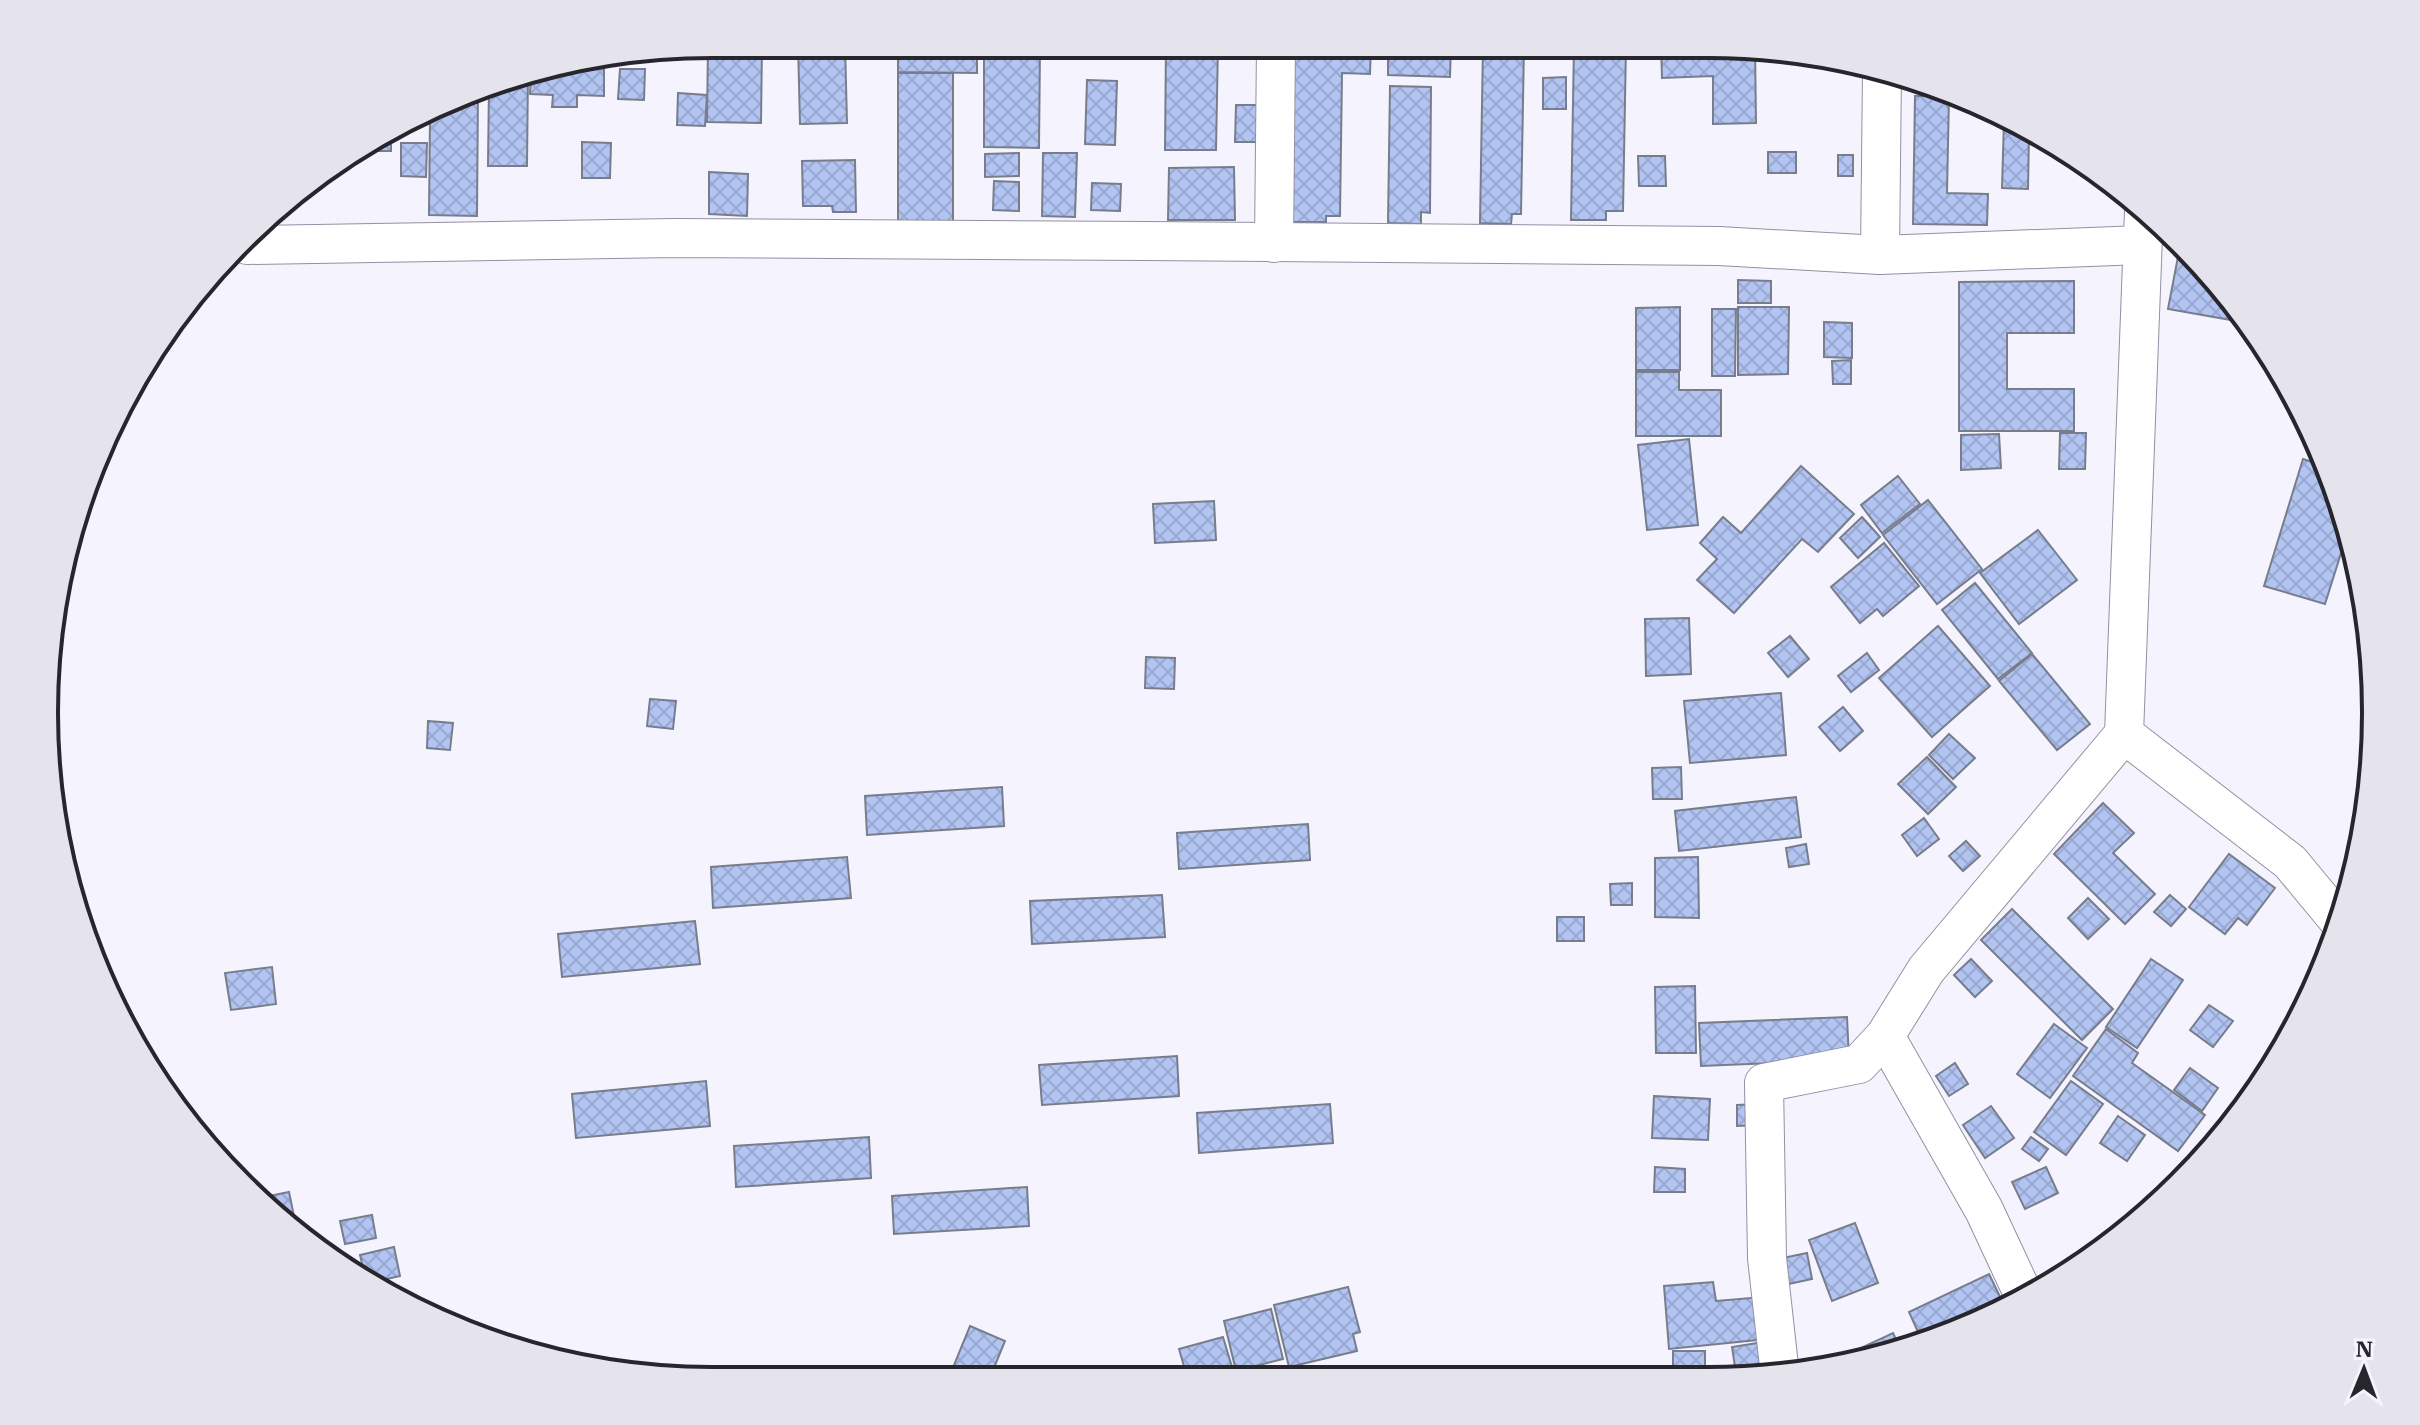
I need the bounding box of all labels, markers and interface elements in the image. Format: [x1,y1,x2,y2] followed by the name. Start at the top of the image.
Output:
[2324,1329,2404,1409] north arrow
[2355,1334,2373,1363] text: N

